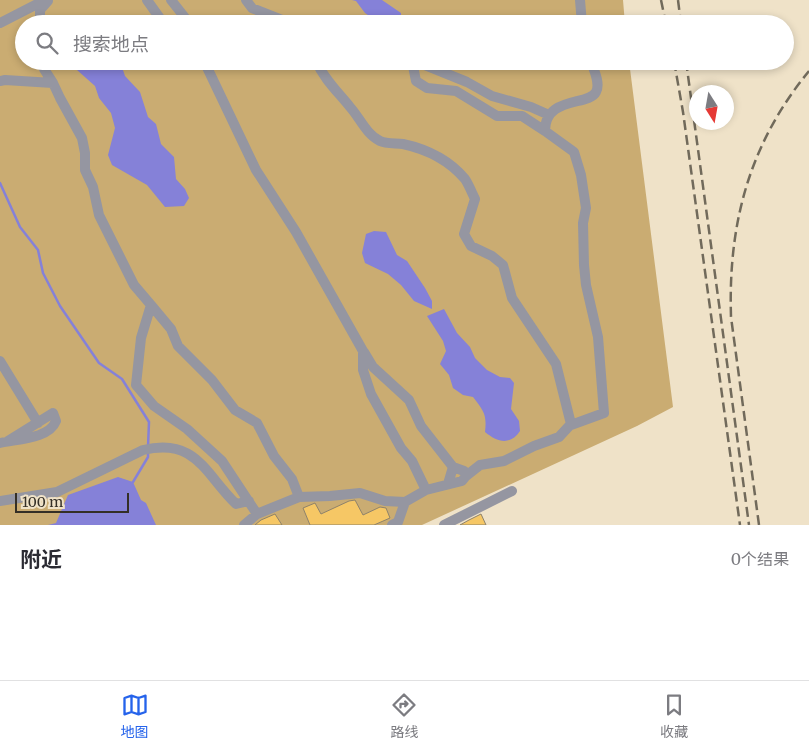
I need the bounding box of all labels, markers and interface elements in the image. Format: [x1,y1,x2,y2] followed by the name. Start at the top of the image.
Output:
[15,15,794,70] search box
[33,29,61,57] icon: search
[73,32,149,56] text: 搜索地点
[689,85,734,130] north arrow
[15,490,129,513] scale bar
[22,493,63,511] text: 100 m
[20,546,62,573] text: 附近
[731,549,789,569] text: 0个结果
[121,691,149,741] tab: 地图
[390,691,418,741] tab: 路线
[660,691,688,741] tab: 收藏

